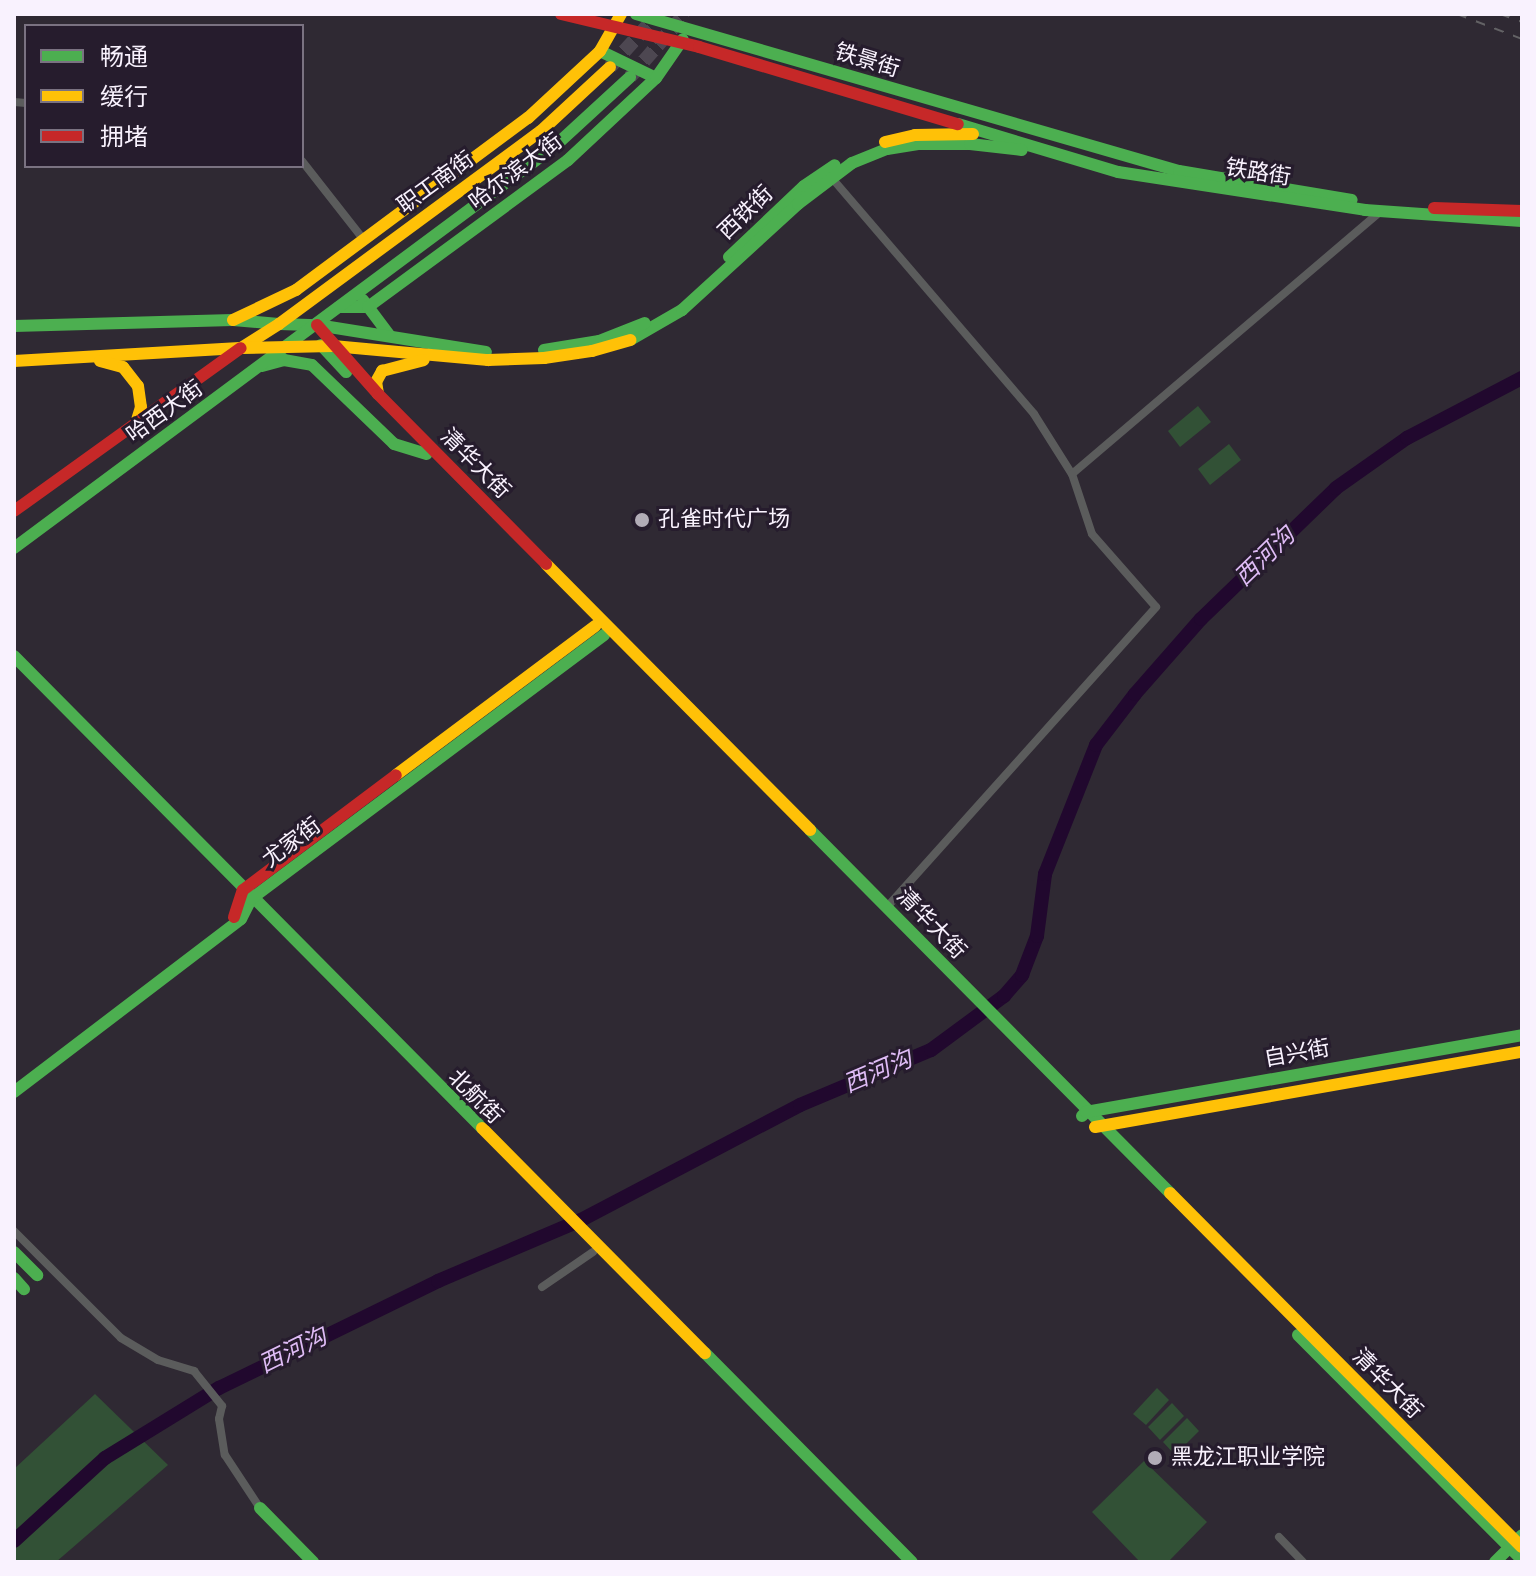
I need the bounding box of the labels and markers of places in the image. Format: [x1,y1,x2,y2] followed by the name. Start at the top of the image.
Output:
[658,507,790,533] place label: 孔雀时代广场
[633,511,651,529] marker: 孔雀时代广场
[1171,1445,1325,1471] place label: 黑龙江职业学院
[1146,1449,1164,1467] marker: 黑龙江职业学院

